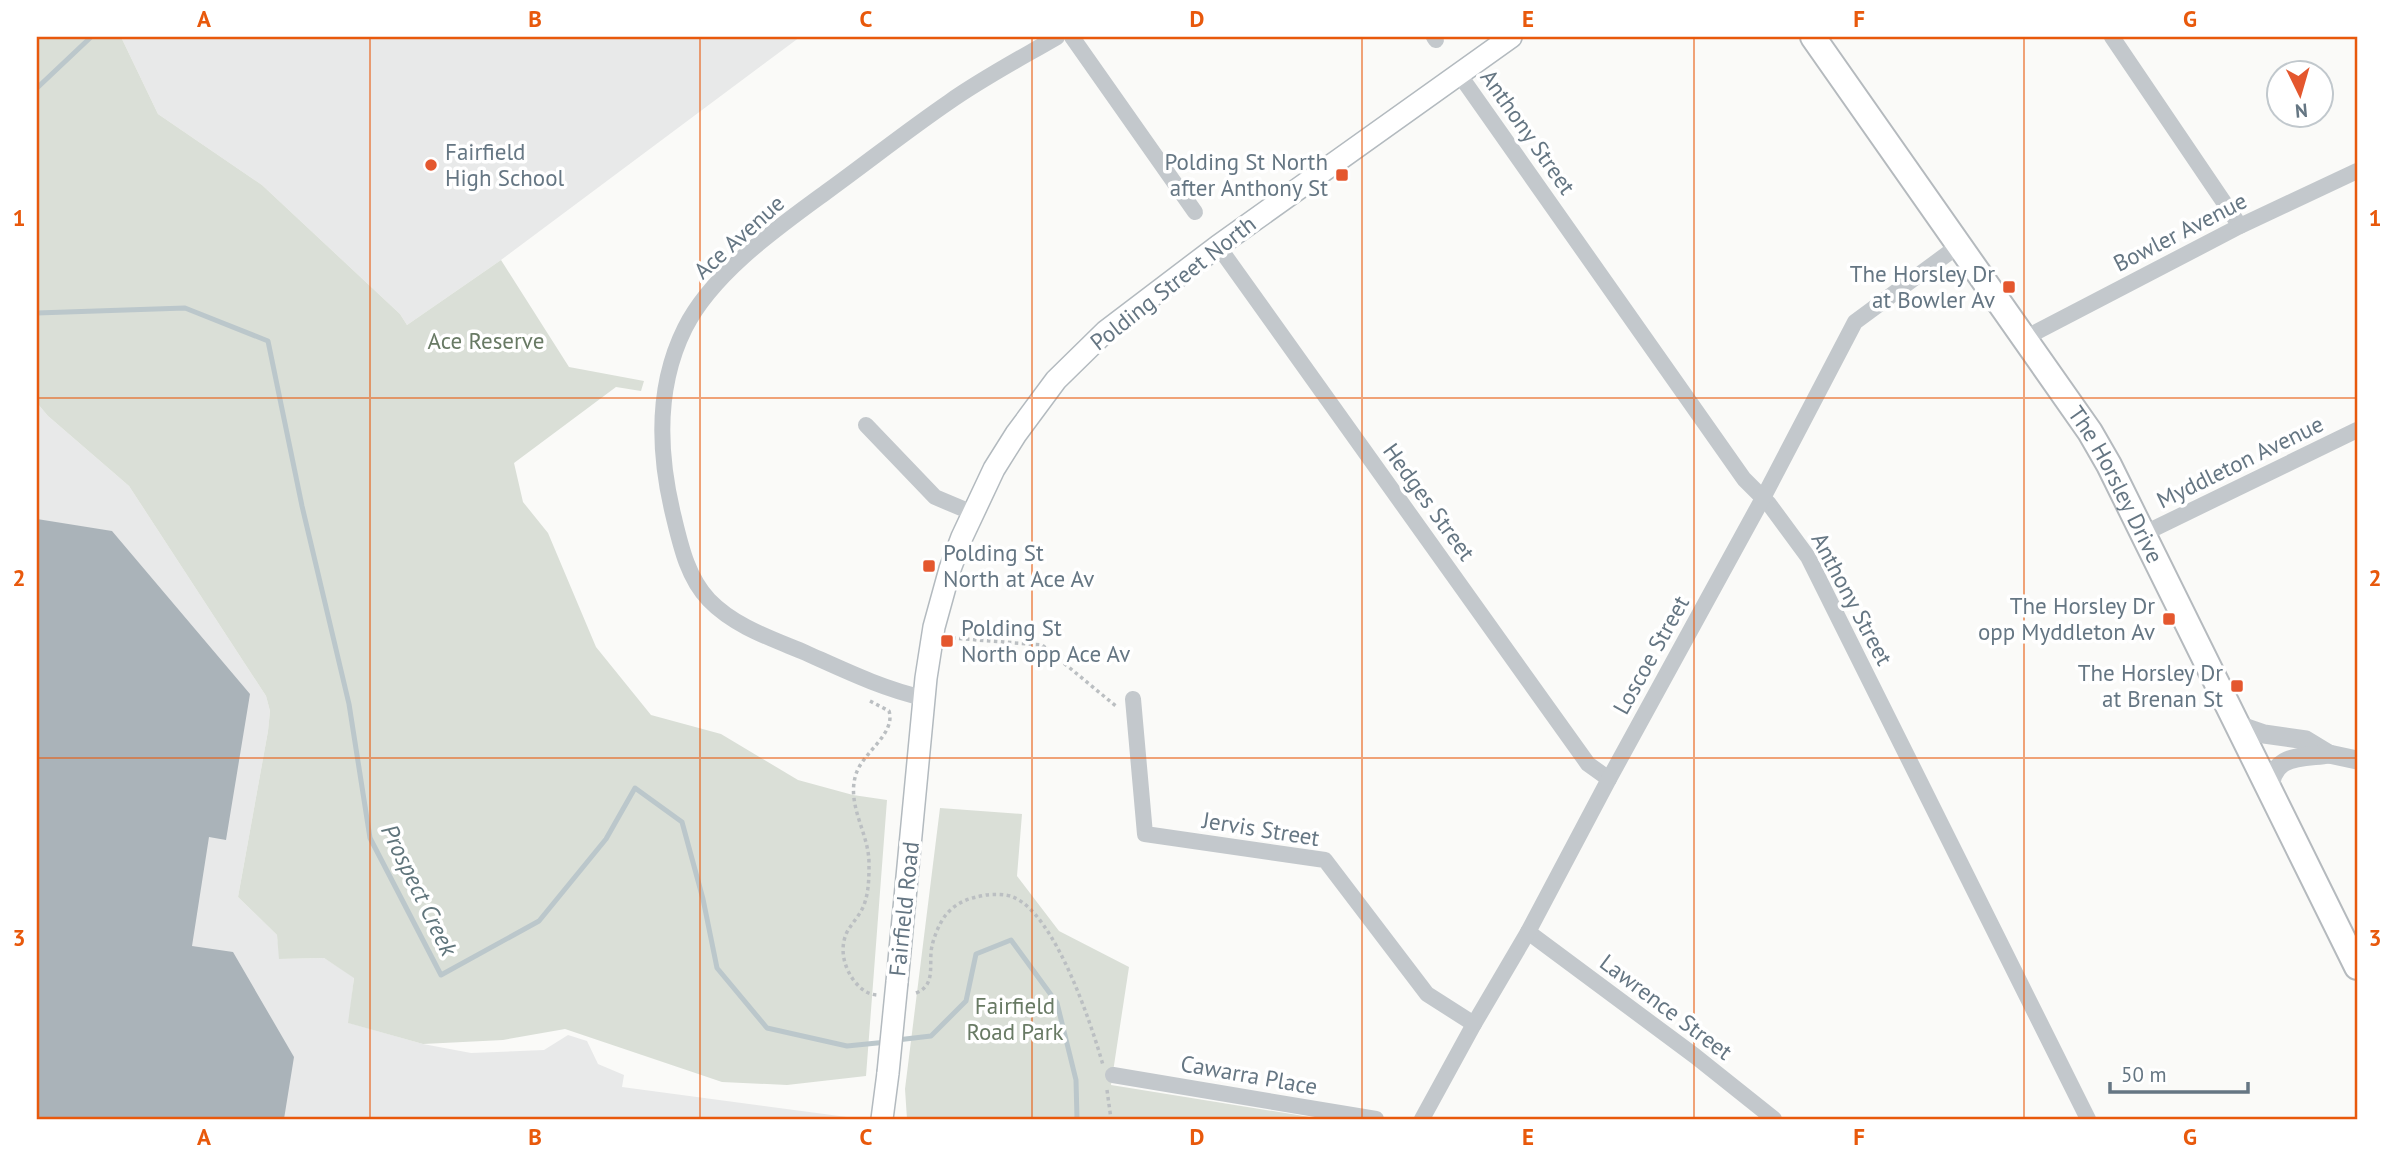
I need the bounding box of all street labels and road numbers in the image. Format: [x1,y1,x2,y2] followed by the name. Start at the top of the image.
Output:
[1475,64,1582,200] street label: Anthony Street
[2108,186,2251,278] street label: Bowler Avenue
[687,188,790,285] street label: Ace Avenue
[1084,209,1261,356] street label: Polding Street North
[2062,400,2170,568] street label: The Horsley Drive
[2152,409,2328,514] street label: Myddleton Avenue
[1377,437,1482,566] street label: Hedges Street
[1805,527,1900,670] street label: Anthony Street
[1606,590,1695,719] street label: Loscoe Street
[1200,805,1322,852] street label: Jervis Street
[882,840,925,978] street label: Fairfield Road
[1594,947,1738,1066] street label: Lawrence Street
[1179,1048,1320,1101] street label: Cawarra Place

